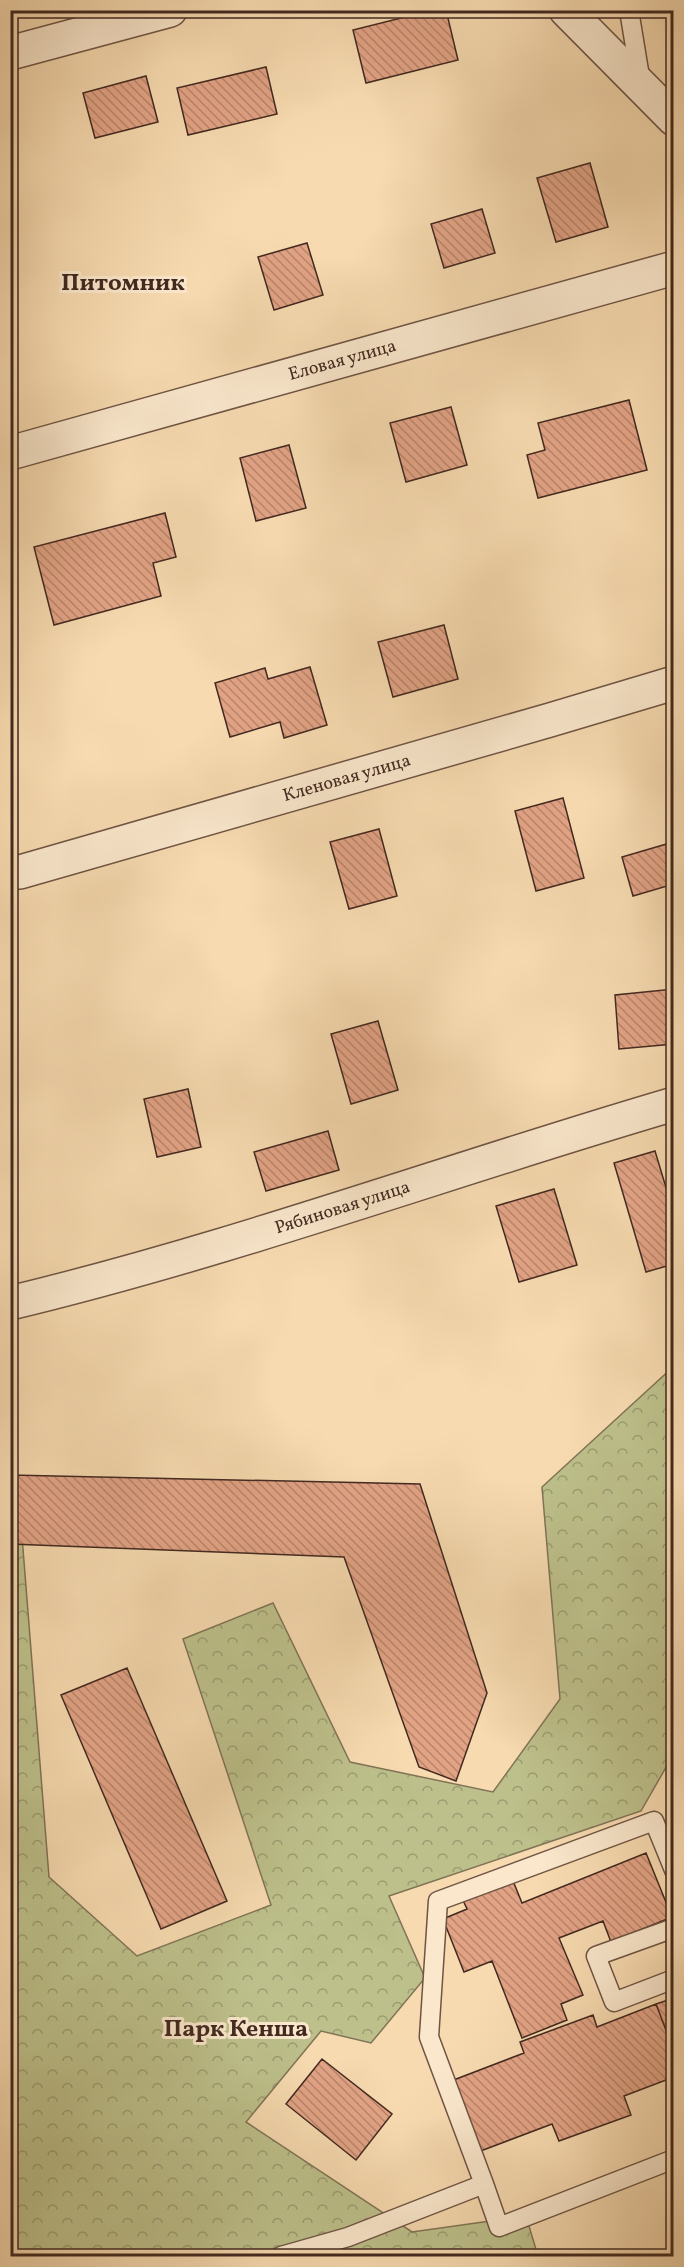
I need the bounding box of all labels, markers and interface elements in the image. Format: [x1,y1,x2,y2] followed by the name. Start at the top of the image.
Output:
[61,267,185,301] district label: Питомник
[286,333,399,387] street label: Еловая улица
[280,748,414,808] street label: Кленовая улица
[272,1175,413,1241] street label: Рябиновая улица
[164,2013,308,2047] district label: Парк Кенша

